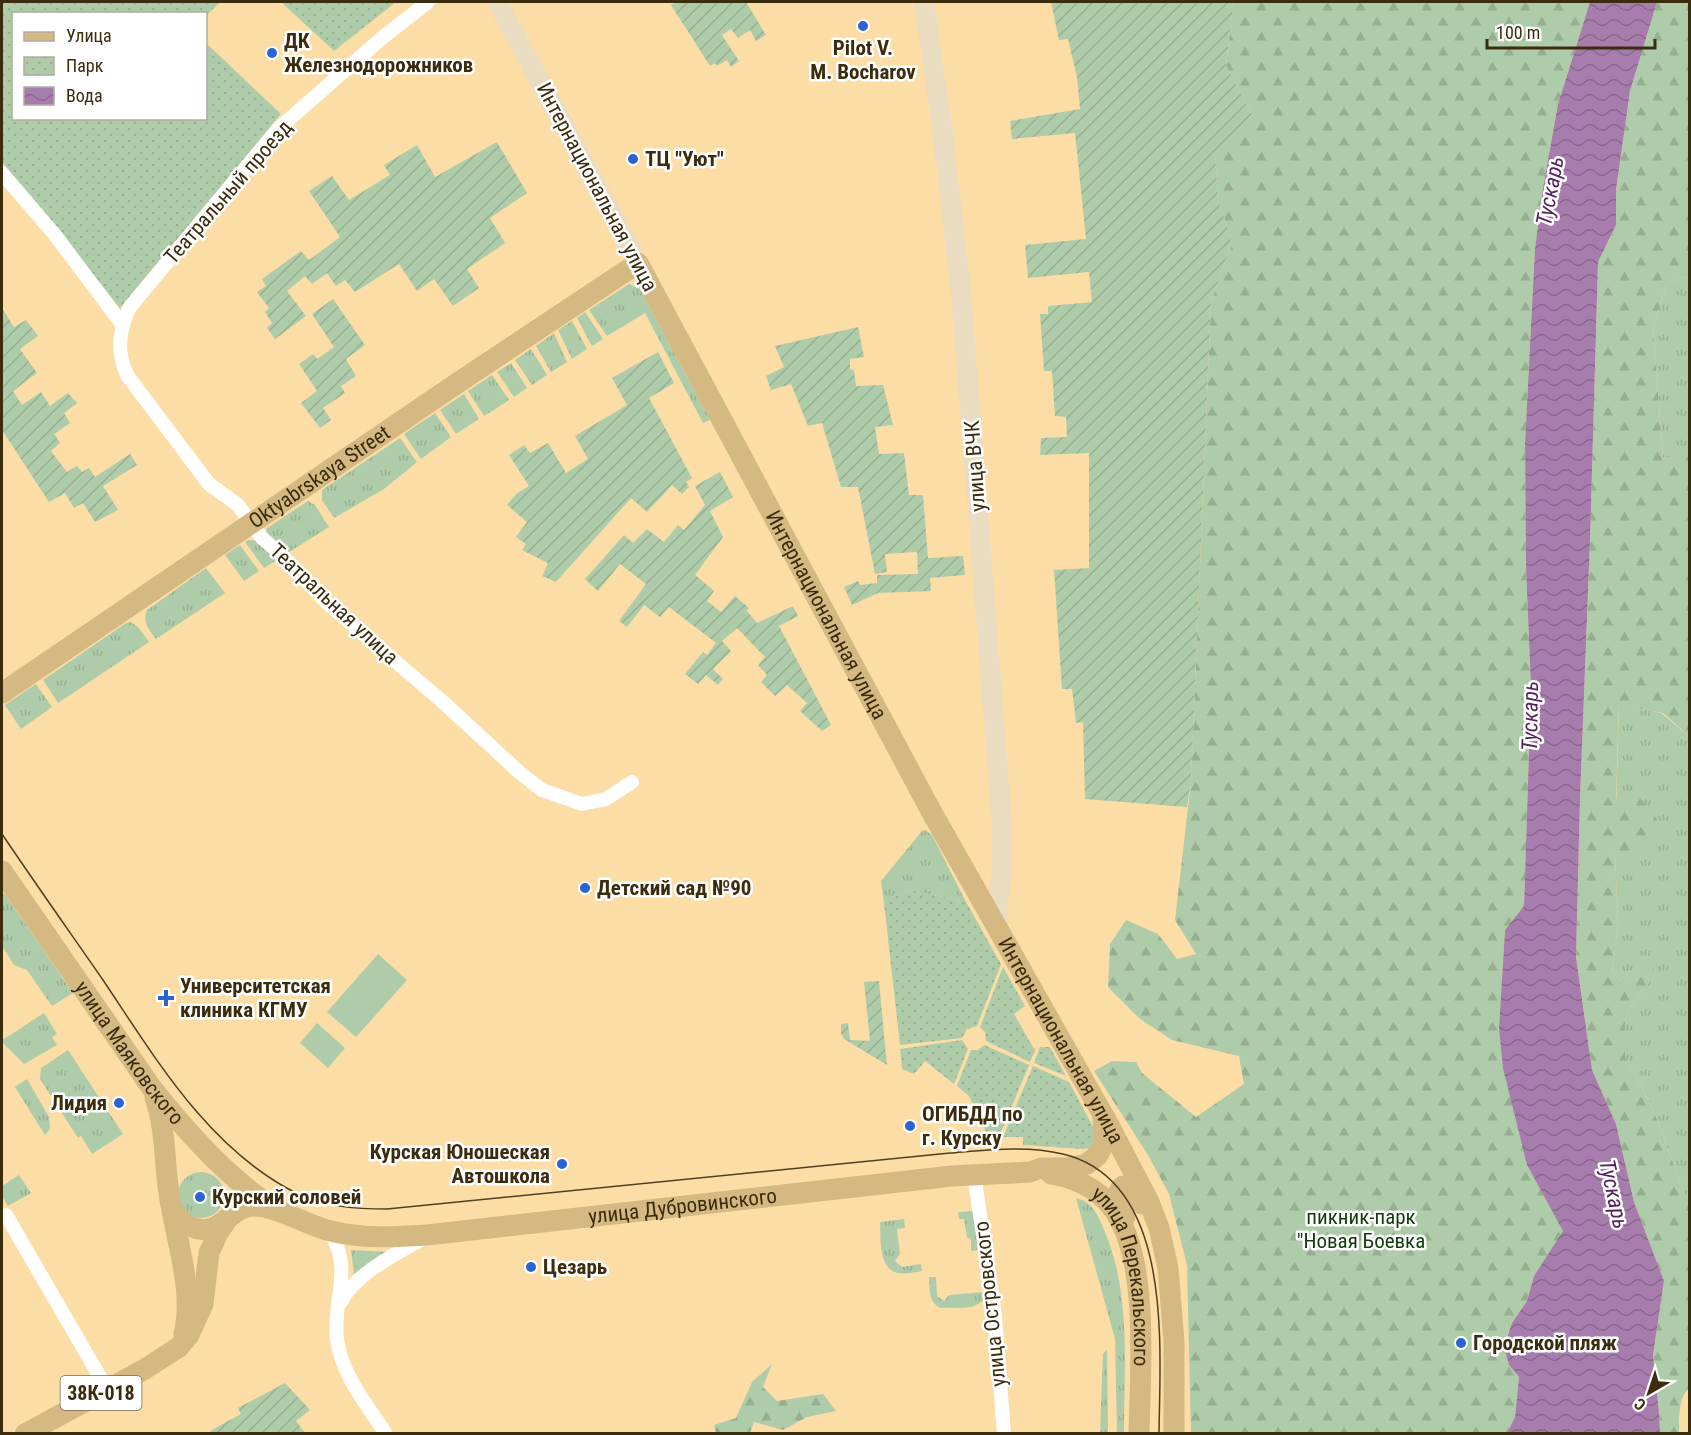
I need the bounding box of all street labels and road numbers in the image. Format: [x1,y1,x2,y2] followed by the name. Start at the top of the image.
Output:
[532,78,662,296] street label: Интернациональная улица
[159,115,297,269] street label: Театральный проезд
[960,419,990,512] street label: улица ВЧК
[244,421,395,533] street label: Oktyabrskaya Street
[761,507,892,724] street label: Интернациональная улица
[265,539,403,669] street label: Театральная улица
[993,933,1129,1148] street label: Интернациональная улица
[70,977,189,1130] street label: улица Маяковского
[1087,1181,1153,1366] street label: улица Перекальского
[587,1184,778,1229] street label: улица Дубровинского
[969,1220,1011,1388] street label: улица Островского
[60,1376,142,1410] road number: 38К-018

